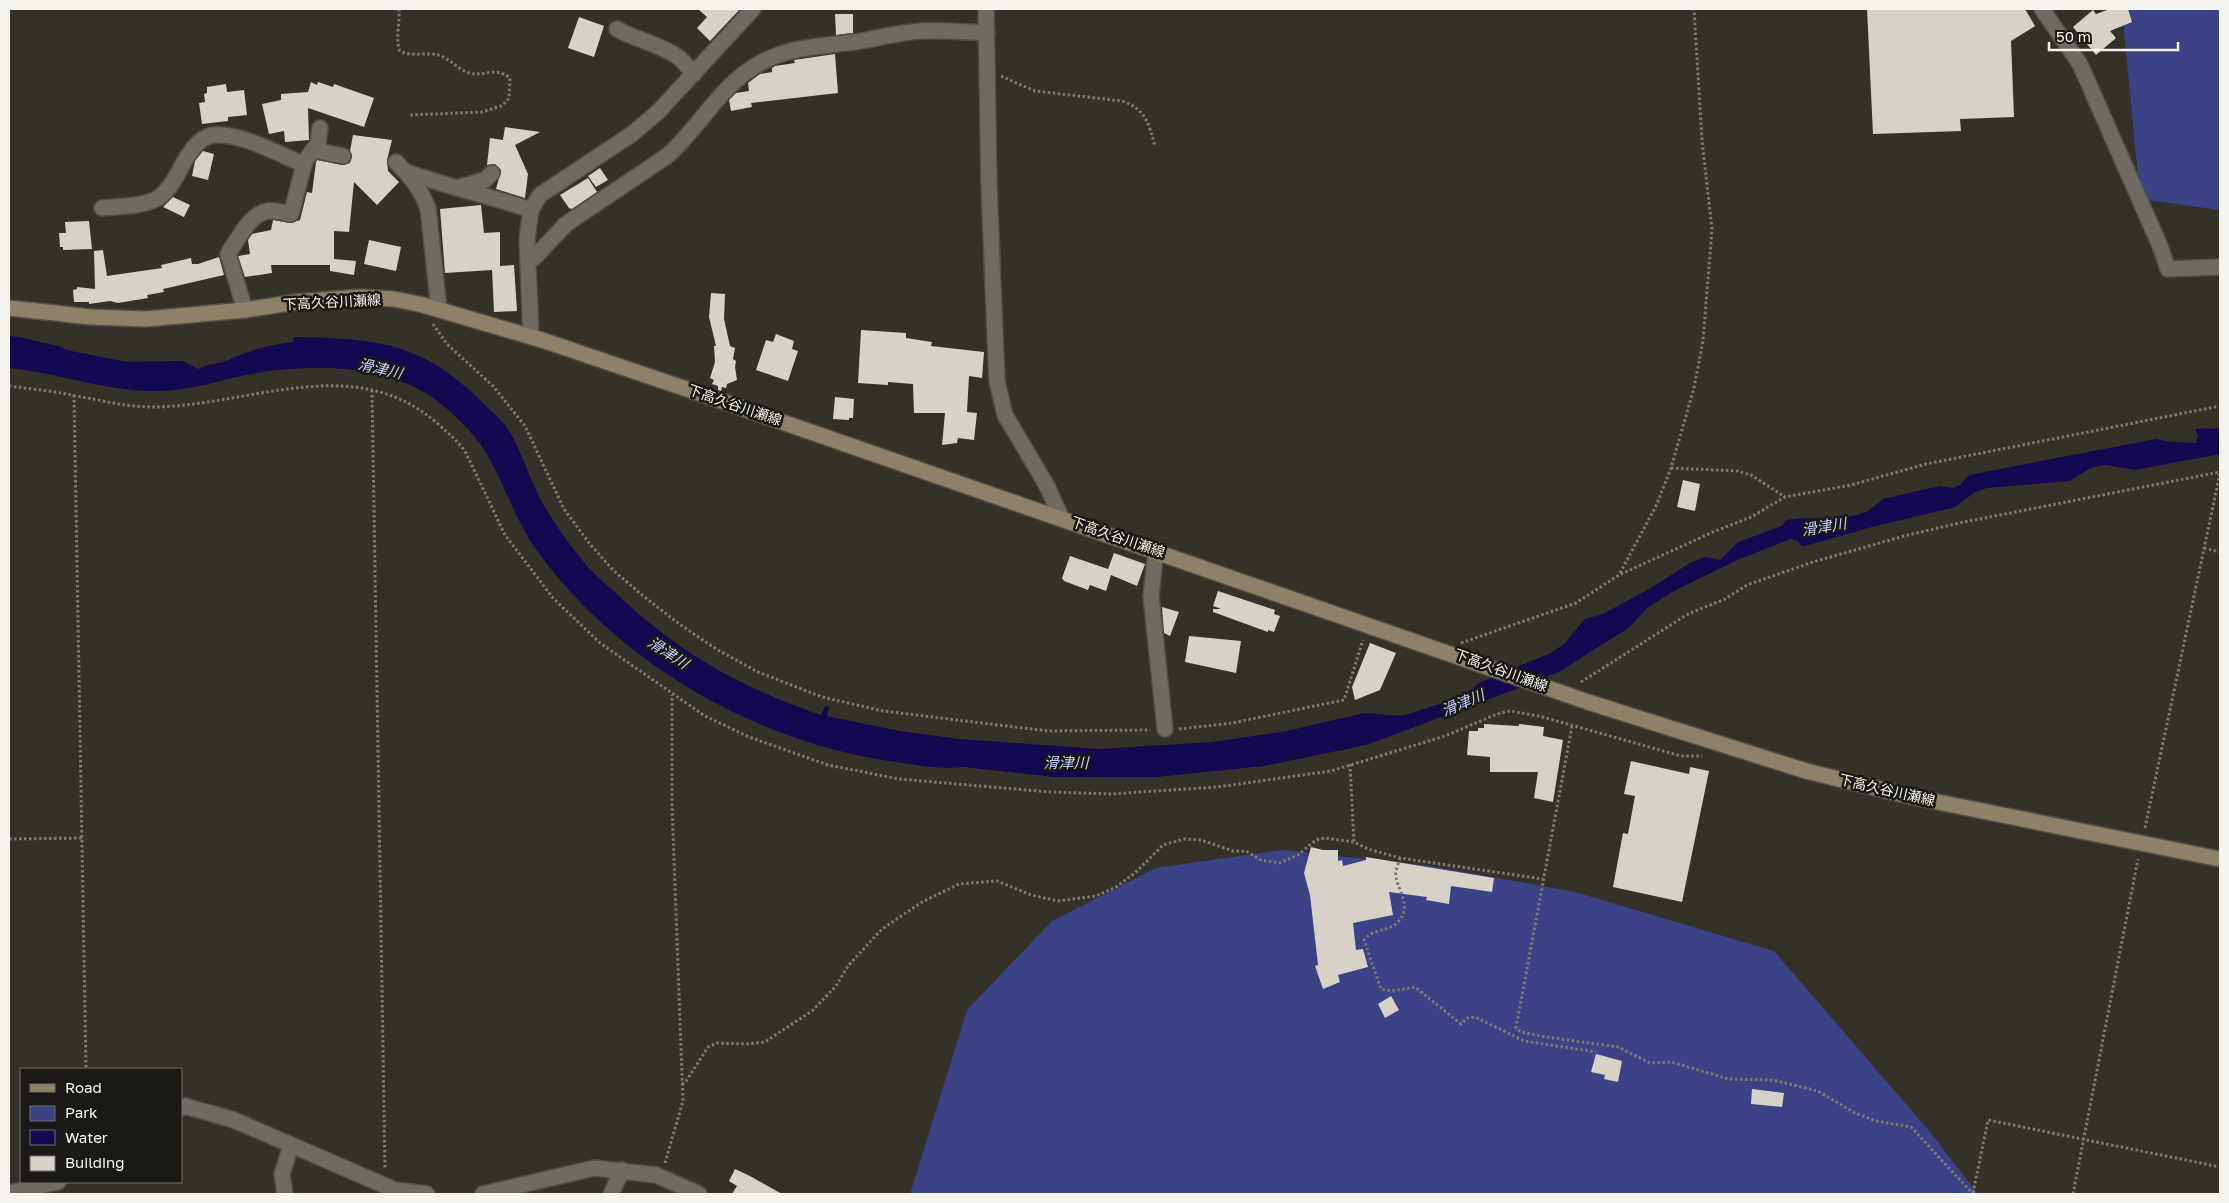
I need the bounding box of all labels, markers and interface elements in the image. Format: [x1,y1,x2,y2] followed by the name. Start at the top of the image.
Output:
[2049,20,2178,52] scale bar
[2056,27,2091,45] text: 50 m
[283,290,381,313] street label: 下高久谷川瀬線
[356,354,406,382] water label: 滑津川
[686,381,784,429] street label: 下高久谷川瀬線
[1069,513,1167,561] street label: 下高久谷川瀬線
[1800,513,1849,538] water label: 滑津川
[645,632,694,673] water label: 滑津川
[1452,645,1550,694] street label: 下高久谷川瀬線
[1438,684,1489,719] water label: 滑津川
[1043,753,1090,771] water label: 滑津川
[1837,770,1937,809] street label: 下高久谷川瀬線
[20,1068,182,1183] legend
[65,1078,102,1096] text: Road
[65,1103,98,1121] text: Park
[65,1128,108,1146] text: Water
[65,1153,125,1171] text: Building

